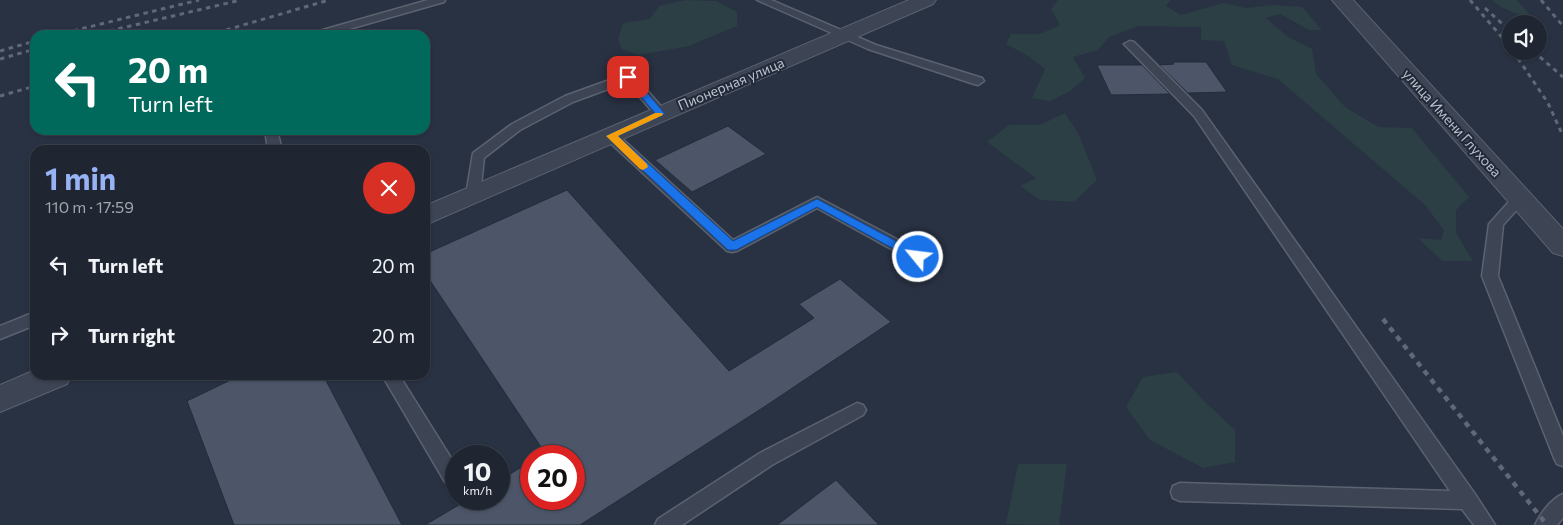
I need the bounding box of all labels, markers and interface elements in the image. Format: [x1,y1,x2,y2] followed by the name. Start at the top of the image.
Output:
[1502,15,1547,60] map controls
[1502,15,1547,60] button: sound
[128,47,208,90] text: 20 m
[45,50,110,115] icon: left
[675,53,787,114] street label: Пионерная улица
[607,56,649,98] pin
[614,63,642,91] icon: arrive
[1399,65,1505,180] street label: улица Имени Глухова
[128,90,213,117] text: Turn left
[45,159,116,196] text: 1 min
[363,162,415,214] button: close
[45,197,134,216] text: 110 m · 17:59
[891,230,943,282] position arrow
[45,251,73,279] icon: left
[88,254,163,277] text: Turn left
[372,254,415,277] text: 20 m
[45,321,73,349] icon: right
[88,324,175,347] text: Turn right
[372,324,415,347] text: 20 m
[520,445,585,510] speed limit sign: 20
[464,456,491,486] text: 10
[463,483,492,497] text: km/h

